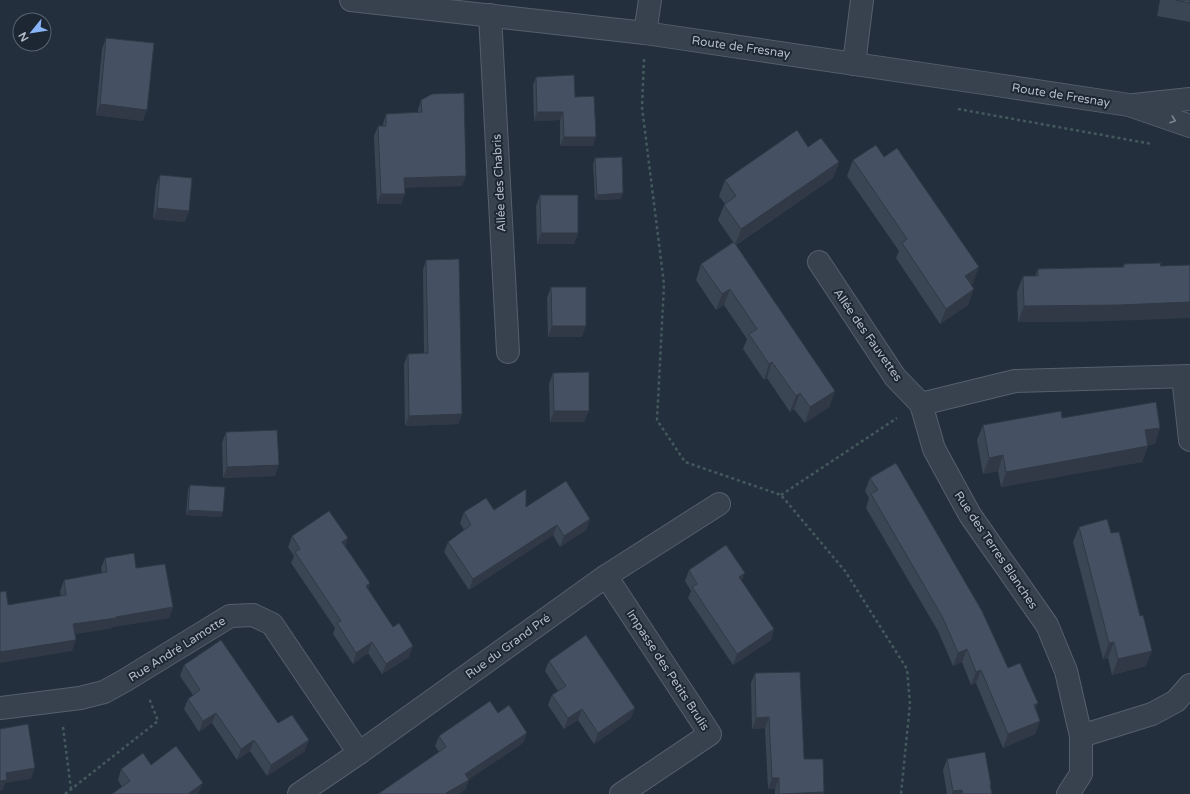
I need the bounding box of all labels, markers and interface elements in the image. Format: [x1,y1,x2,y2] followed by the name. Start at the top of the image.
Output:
[12,12,52,52] north arrow
[16,30,32,44] text: N
[691,33,792,61] street label: Route de Fresnay
[1011,80,1112,110] street label: Route de Fresnay
[1169,116,1176,124] one-way arrow
[489,133,509,232] street label: Allée des Chabris
[831,286,905,384] street label: Allée des Fauvettes
[951,489,1041,612] street label: Rue des Terres Blanches
[624,607,712,733] street label: Impasse des Petits Brulis
[463,610,553,681] street label: Rue du Grand Pré
[126,613,228,685] street label: Rue André Lamotte

